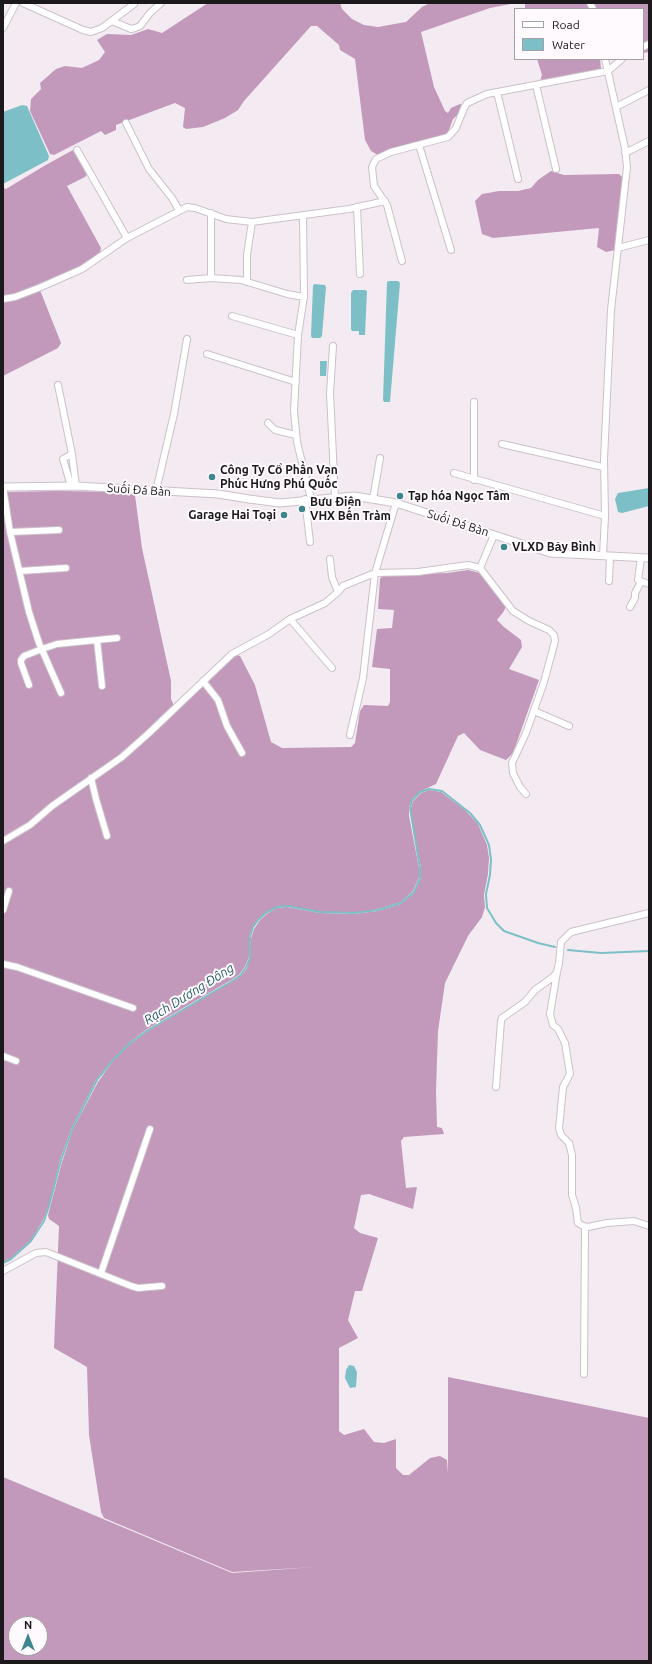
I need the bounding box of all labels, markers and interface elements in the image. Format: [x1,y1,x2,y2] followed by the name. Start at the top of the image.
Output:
[514,8,644,60] legend
[552,18,580,31] text: Road
[552,38,585,51] text: Water
[220,463,338,491] place label: Công Ty Cổ Phần Vạn Phúc Hưng Phú Quốc
[207,472,217,482] marker: Công Ty Cổ Phần Vạn Phúc Hưng Phú Quốc
[107,481,171,499] street label: Suối Đá Bàn
[408,489,510,503] place label: Tạp hóa Ngọc Tâm
[395,491,405,501] marker: Tạp hóa Ngọc Tâm
[310,495,391,523] place label: Bưu Điện VHX Bến Tràm
[297,504,307,514] marker: Bưu Điện VHX Bến Tràm
[425,506,491,540] street label: Suối Đá Bàn
[188,508,276,522] place label: Garage Hai Toại
[279,510,289,520] marker: Garage Hai Toại
[512,540,596,554] place label: VLXD Bảy Bình
[499,542,509,552] marker: VLXD Bảy Bình
[141,960,237,1028] water label: Rạch Dương Đông
[8,1616,48,1656] north arrow
[24,1619,32,1631] text: N

